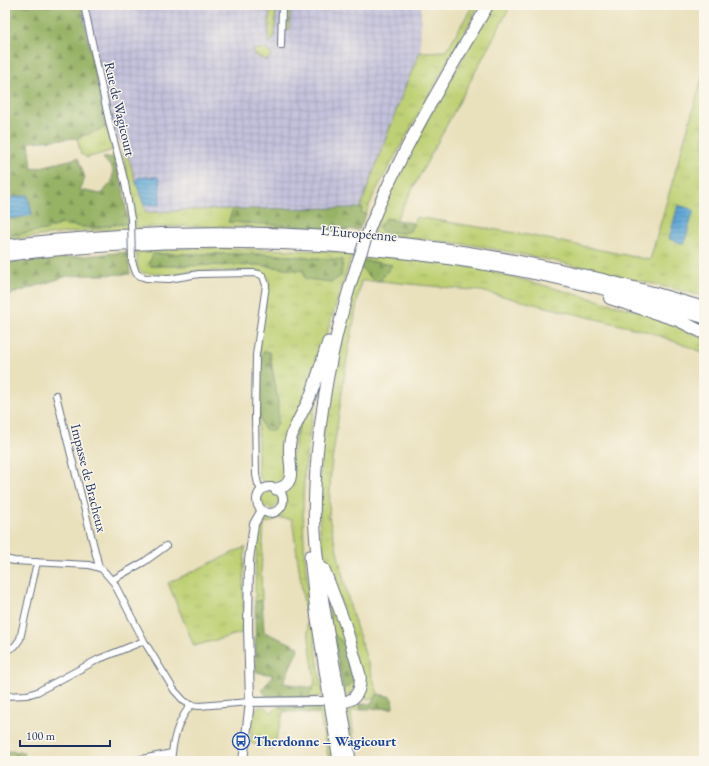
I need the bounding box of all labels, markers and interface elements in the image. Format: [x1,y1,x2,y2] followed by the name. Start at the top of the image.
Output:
[100,60,140,159] street label: Rue de Wagicourt
[320,221,398,245] street label: L'Européenne
[67,422,111,534] street label: Impasse de Bracheux
[20,722,110,748] scale bar
[26,728,56,744] text: 100 m
[231,731,251,751] bus stop icon: Therdonne – Wagicourt
[254,732,397,750] place label: Therdonne – Wagicourt

